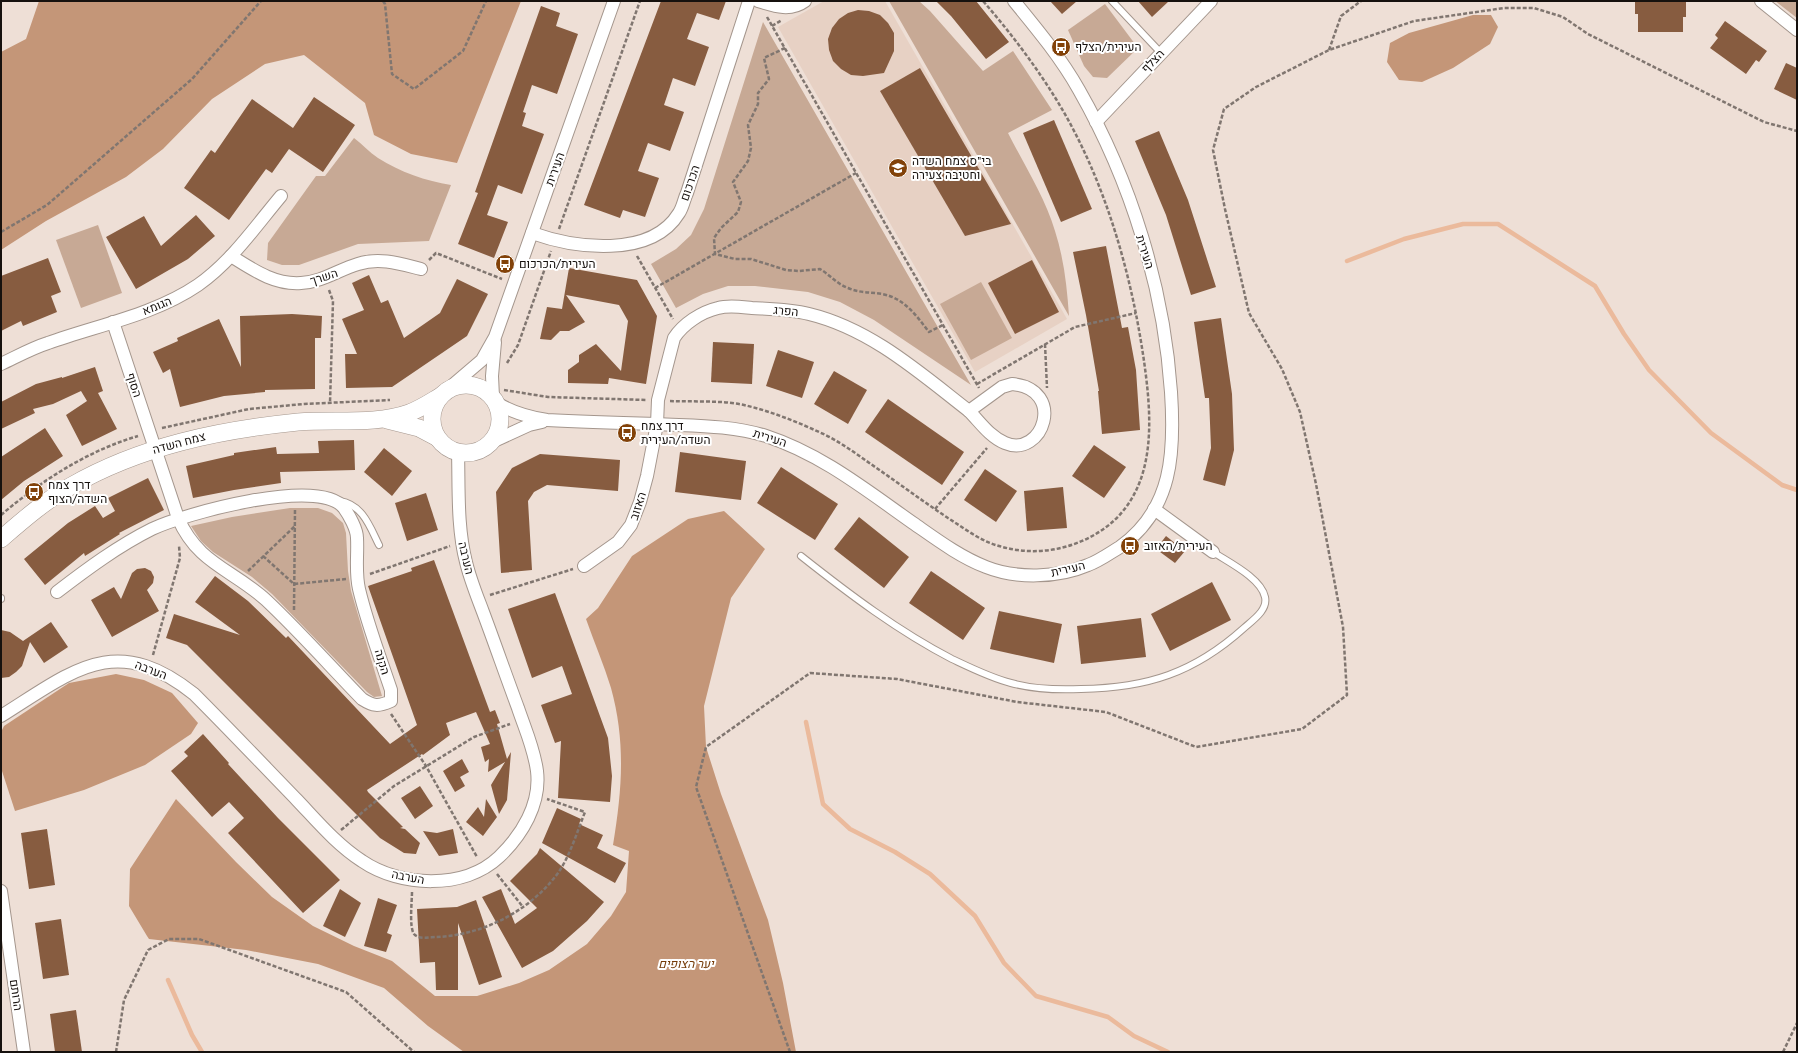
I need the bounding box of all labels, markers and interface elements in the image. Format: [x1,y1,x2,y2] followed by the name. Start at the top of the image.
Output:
[1050,36,1072,58] bus stop icon: העירית/הצלף
[1075,40,1142,54] place label: העירית/הצלף
[1139,46,1167,76] street label: הצלף
[543,150,567,188] street label: העירית
[912,154,992,182] place label: בי"ס צמח השדה וחטיבה צעירה
[887,157,909,179] school or university icon: בי"ס צמח השדה וחטיבה צעירה
[677,163,703,203] street label: הכרכום
[1133,233,1157,271] street label: העירית
[494,253,516,275] bus stop icon: העירית/הכרכום
[519,257,596,271] place label: העירית/הכרכום
[308,266,340,288] street label: השרך
[140,294,174,318] street label: הגומא
[773,303,799,319] street label: הפרג
[123,371,145,399] street label: הסוף
[641,419,711,447] place label: דרך צמח השדה/העירית
[616,422,638,444] bus stop icon: דרך צמח השדה/העירית
[751,426,789,450] street label: העירית
[151,429,207,457] street label: צמח השדה
[48,478,107,506] place label: דרך צמח השדה/הצוף
[23,481,45,503] bus stop icon: דרך צמח השדה/הצוף
[627,490,649,522] street label: האזוב
[1119,535,1141,557] bus stop icon: העירית/האזוב
[1144,539,1213,553] place label: העירית/האזוב
[455,540,477,576] street label: הערבה
[1050,558,1086,580] street label: העירית
[372,648,392,676] street label: הקנה
[133,658,169,682] street label: הערבה
[390,867,426,887] street label: הערבה
[658,957,715,971] park label: יער הצופים
[7,978,25,1012] street label: הרותם

